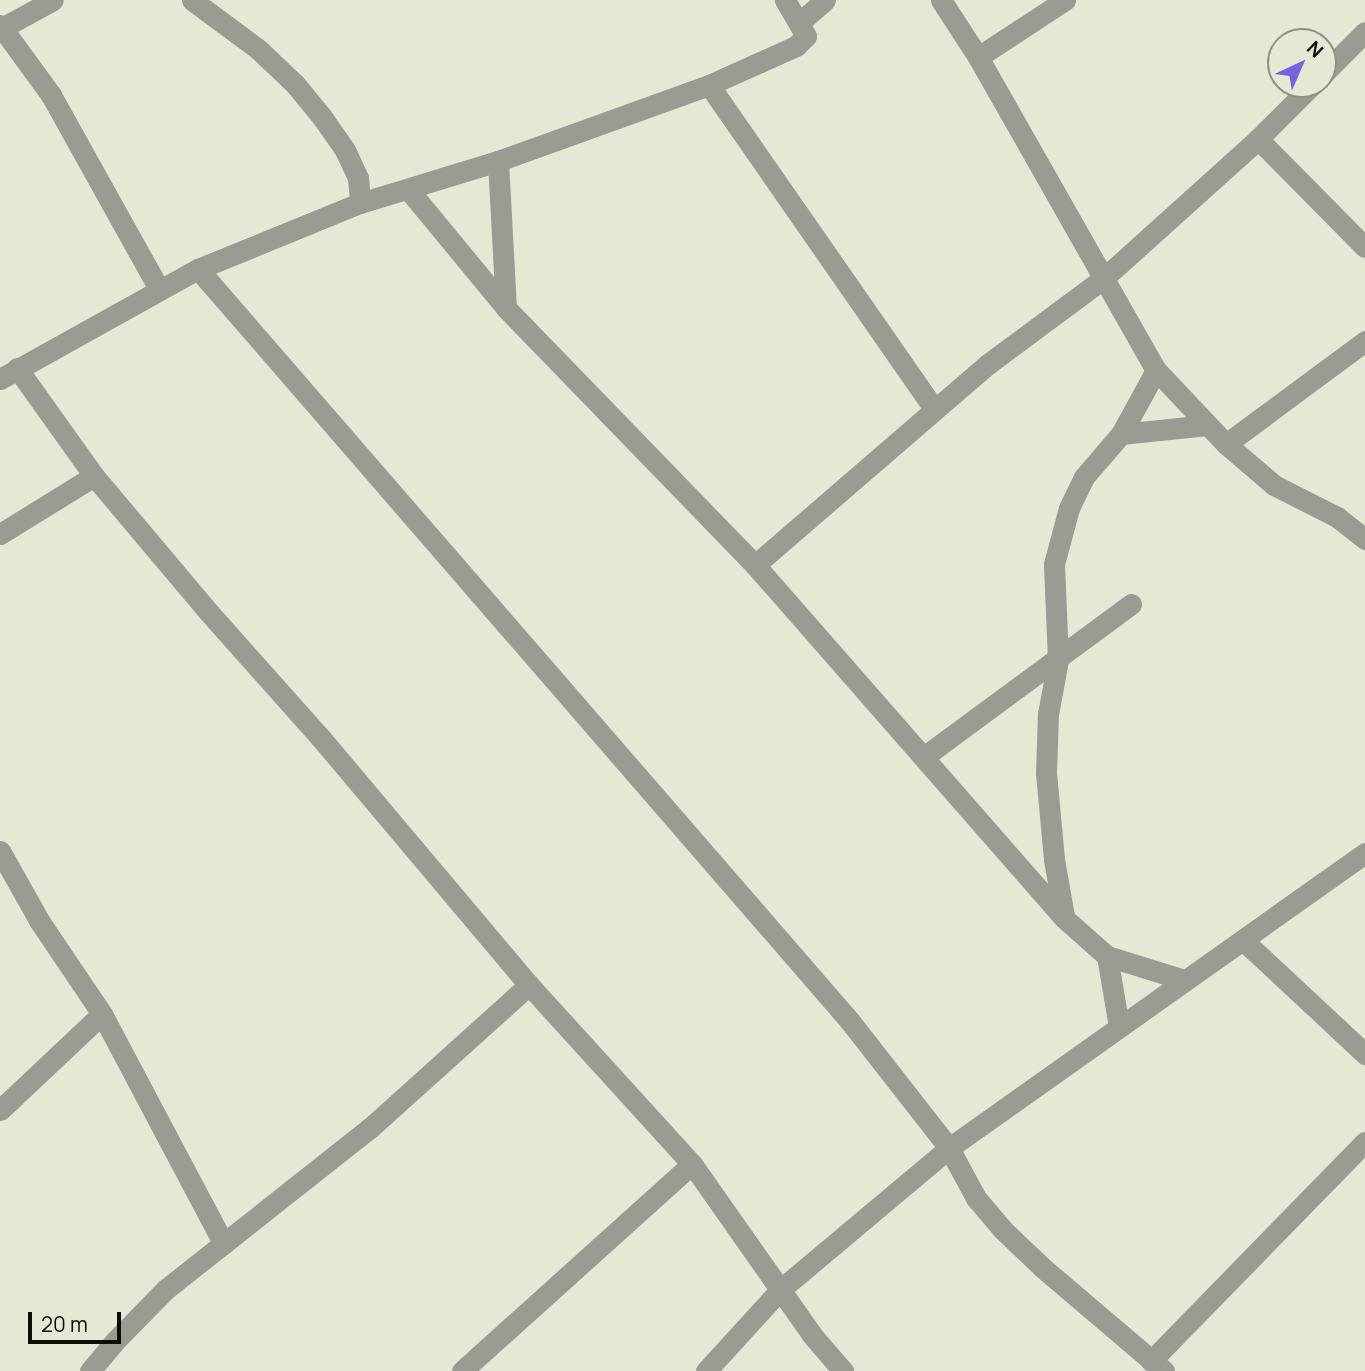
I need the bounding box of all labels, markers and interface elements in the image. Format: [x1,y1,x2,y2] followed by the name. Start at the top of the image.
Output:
[1267,28,1337,98] north arrow
[1301,35,1329,63] text: N
[32,1298,124,1342] scale bar
[41,1310,88,1338] text: 20 m

